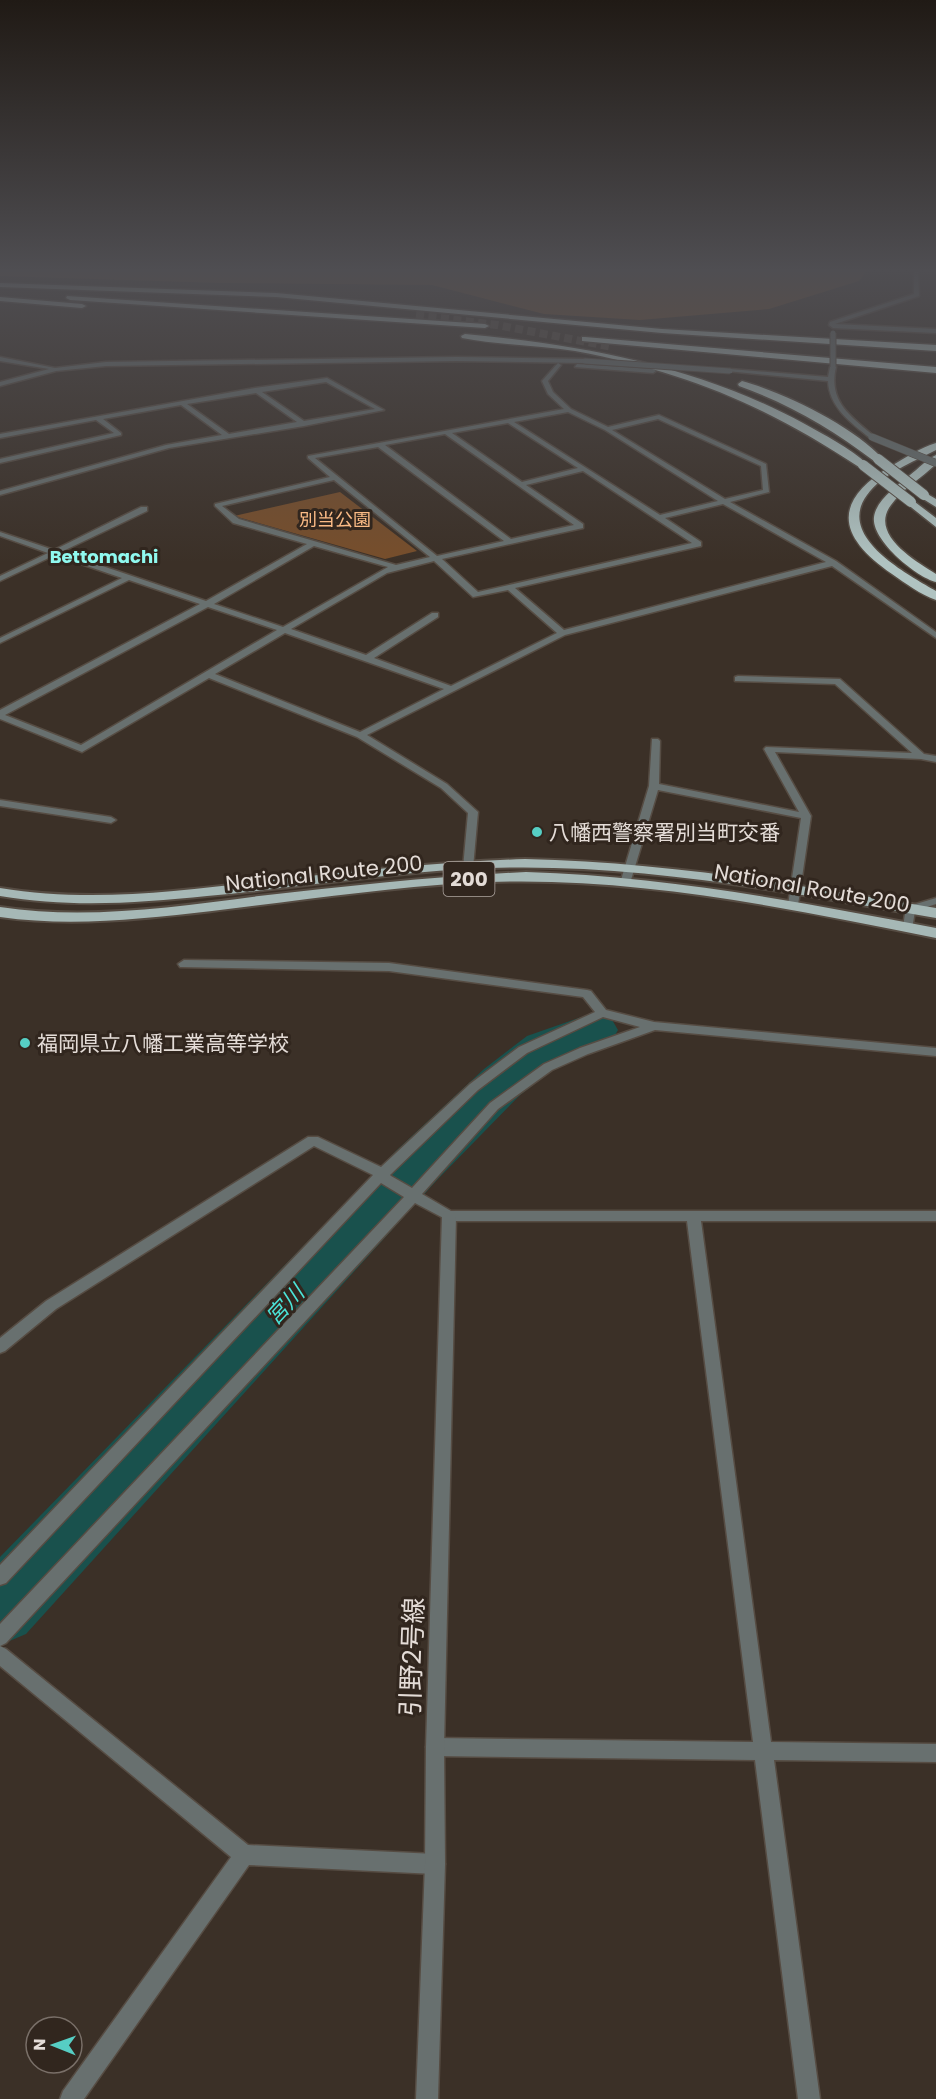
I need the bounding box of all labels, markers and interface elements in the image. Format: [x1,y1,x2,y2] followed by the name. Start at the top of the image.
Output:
[299,507,371,532] park label: 別当公園
[50,544,158,569] district label: Bettomachi
[549,818,780,847] place label: 八幡西警察署別当町交番
[530,825,544,839] marker: 八幡西警察署別当町交番
[224,848,424,898] street label: National Route 200
[712,857,912,919] street label: National Route 200
[444,862,494,896] road number: 200
[37,1029,289,1058] place label: 福岡県立八幡工業高等学校
[18,1036,32,1050] marker: 福岡県立八幡工業高等学校
[259,1277,313,1332] water label: 宮川
[392,1597,432,1717] street label: 引野2号線
[24,2015,84,2075] north arrow
[28,2039,51,2051] text: N

